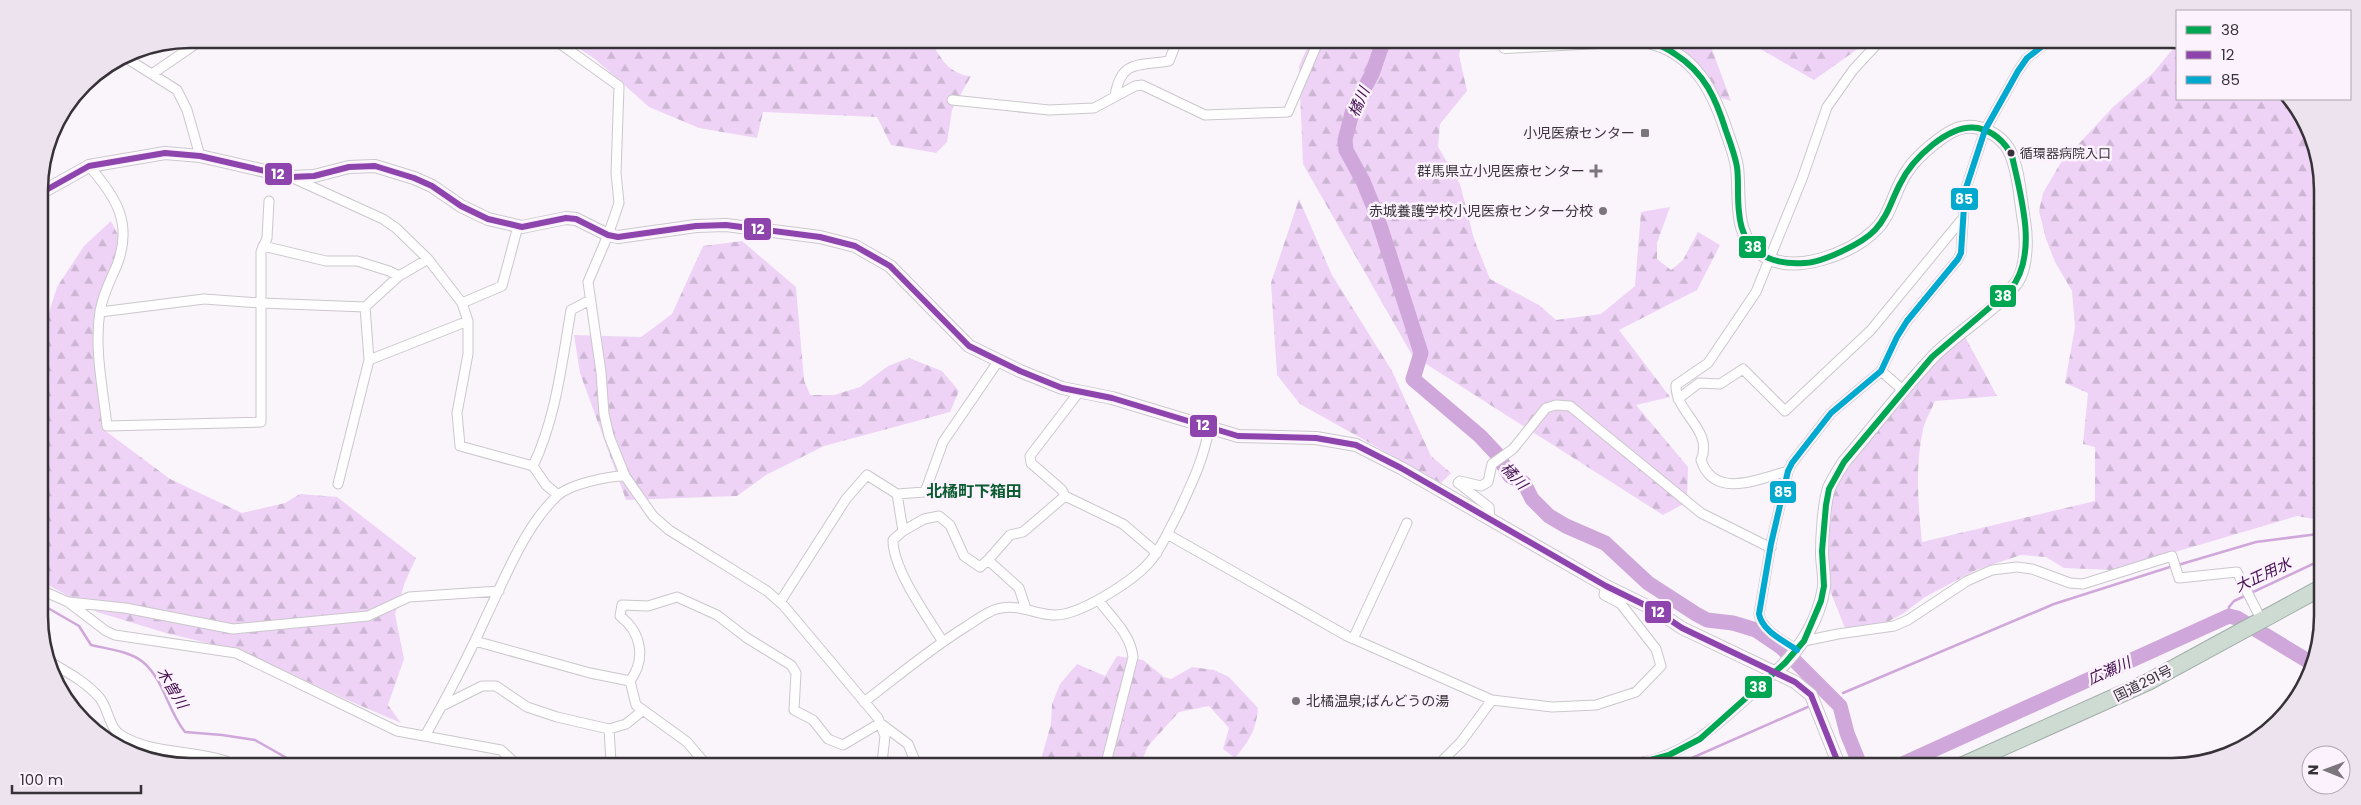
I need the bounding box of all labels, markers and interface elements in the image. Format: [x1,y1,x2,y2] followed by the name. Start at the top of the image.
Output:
[2176,10,2351,100] legend
[2221,19,2239,40] text: 38
[2221,44,2234,65] text: 12
[2221,69,2240,90] text: 85
[1343,82,1375,120] water label: 橘川
[1523,123,1635,143] place label: 小児医療センター
[1639,127,1651,139] marker: 小児医療センター
[2020,144,2111,163] place label: 循環器病院入口
[2006,148,2016,158] marker: 循環器病院入口
[1417,161,1585,181] place label: 群馬県立小児医療センター
[264,162,293,186] line badge: 12
[271,164,285,184] text: 12
[1589,164,1603,178] marker: 群馬県立小児医療センター
[1950,187,1979,211] line badge: 85
[1955,189,1973,209] text: 85
[1369,201,1593,221] place label: 赤城養護学校小児医療センター分校
[1597,205,1609,217] marker: 赤城養護学校小児医療センター分校
[743,217,772,241] line badge: 12
[751,219,765,239] text: 12
[1738,235,1767,259] line badge: 38
[1744,237,1762,257] text: 38
[1989,284,2017,308] line badge: 38
[1994,286,2012,306] text: 38
[1189,414,1218,438] line badge: 12
[1196,415,1210,435] text: 12
[1496,458,1534,495] water label: 橘川
[926,480,1022,503] district label: 北橘町下箱田
[1769,480,1797,504] line badge: 85
[1774,482,1792,502] text: 85
[2231,552,2296,597] water label: 大正用水
[1644,600,1672,624] line badge: 12
[1651,602,1665,622] text: 12
[2084,651,2135,689] water label: 広瀬川
[2110,660,2176,706] street label: 国道291号
[152,663,194,714] water label: 木曽川
[1744,675,1773,699] line badge: 38
[1749,677,1767,697] text: 38
[1306,691,1449,711] place label: 北橘温泉;ばんどうの湯
[1290,695,1302,707] marker: 北橘温泉;ばんどうの湯
[2301,745,2351,795] north arrow
[12,762,141,794] scale bar
[2303,764,2323,775] text: N
[20,769,63,790] text: 100 m

